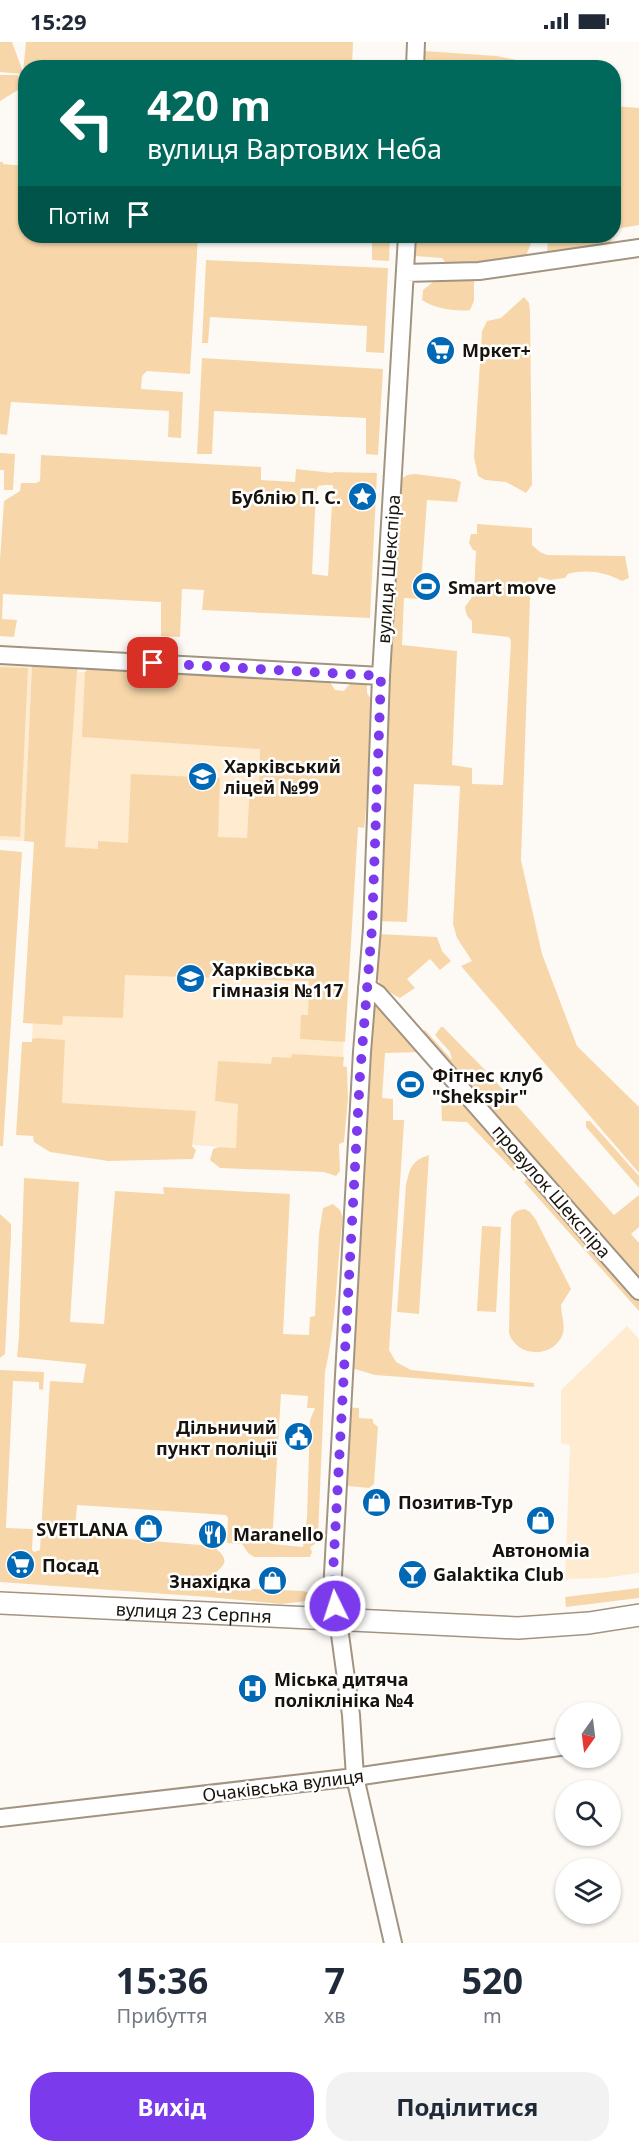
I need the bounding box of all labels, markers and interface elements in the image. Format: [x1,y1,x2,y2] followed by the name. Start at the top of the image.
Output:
[30,6,87,36] text: 15:29
[147,76,271,133] text: 420 m
[48,84,126,162] icon: left
[147,130,442,167] text: вулиця Вартових Неба
[122,198,155,231] icon: arrive
[48,200,110,230] text: Потім
[425,334,457,366] supermarket icon: Мркет+
[462,338,531,362] place label: Мркет+
[346,481,378,513] place icon: Бублію П. С.
[231,485,341,509] place label: Бублію П. С.
[371,494,405,644] street label: вулиця Шекспіра
[411,571,443,603] sports icon: Smart move
[448,575,556,599] place label: Smart move
[127,637,178,688] pin
[136,646,169,679] icon: arrive
[224,754,341,799] place label: Харківський ліцей №99
[187,760,219,792] school or university icon: Харківський ліцей №99
[212,957,343,1002] place label: Харківська гімназія №117
[175,963,207,995] school or university icon: Харківська гімназія №117
[432,1063,543,1108] place label: Фітнес клуб "Shekspir"
[395,1069,427,1101] sports icon: Фітнес клуб "Shekspir"
[487,1119,617,1263] street label: провулок Шекспіра
[156,1415,278,1460] place label: Дільничий пункт поліції
[282,1421,314,1453] public building icon: Дільничий пункт поліції
[361,1486,393,1518] shop icon: Позитив-Тур
[398,1490,513,1514] place label: Позитив-Тур
[525,1505,557,1537] shop icon: Автономіа
[133,1513,165,1545] shop icon: SVETLANA
[36,1517,129,1541] place label: SVETLANA
[196,1518,228,1550] restaurant icon: Maranello
[233,1522,324,1546] place label: Maranello
[492,1538,590,1562] place label: Автономіа
[5,1549,37,1581] supermarket icon: Посад
[42,1553,99,1577] place label: Посад
[396,1558,428,1590] bar icon: Galaktika Club
[433,1562,564,1586] place label: Galaktika Club
[256,1565,288,1597] shop icon: Знахідка
[169,1569,251,1593] place label: Знахідка
[303,1574,367,1638] position arrow
[115,1597,272,1628] street label: вулиця 23 Серпня
[274,1667,414,1712] place label: Міська дитяча поліклініка №4
[237,1673,269,1705] hospital icon: Міська дитяча поліклініка №4
[555,1702,621,1768] north arrow
[555,1702,621,1924] map controls
[201,1763,365,1807] street label: Очаківська вулиця
[555,1780,621,1846] button: search
[555,1858,621,1924] button: layers
[116,1956,208,2005] text: 15:36
[325,1956,345,2005] text: 7
[461,1956,523,2005] text: 520
[117,2002,207,2029] text: Прибуття
[324,2002,346,2029] text: хв
[483,2002,502,2029] text: m
[30,2072,314,2141] button: Вихід
[326,2072,609,2141] button: Поділитися

